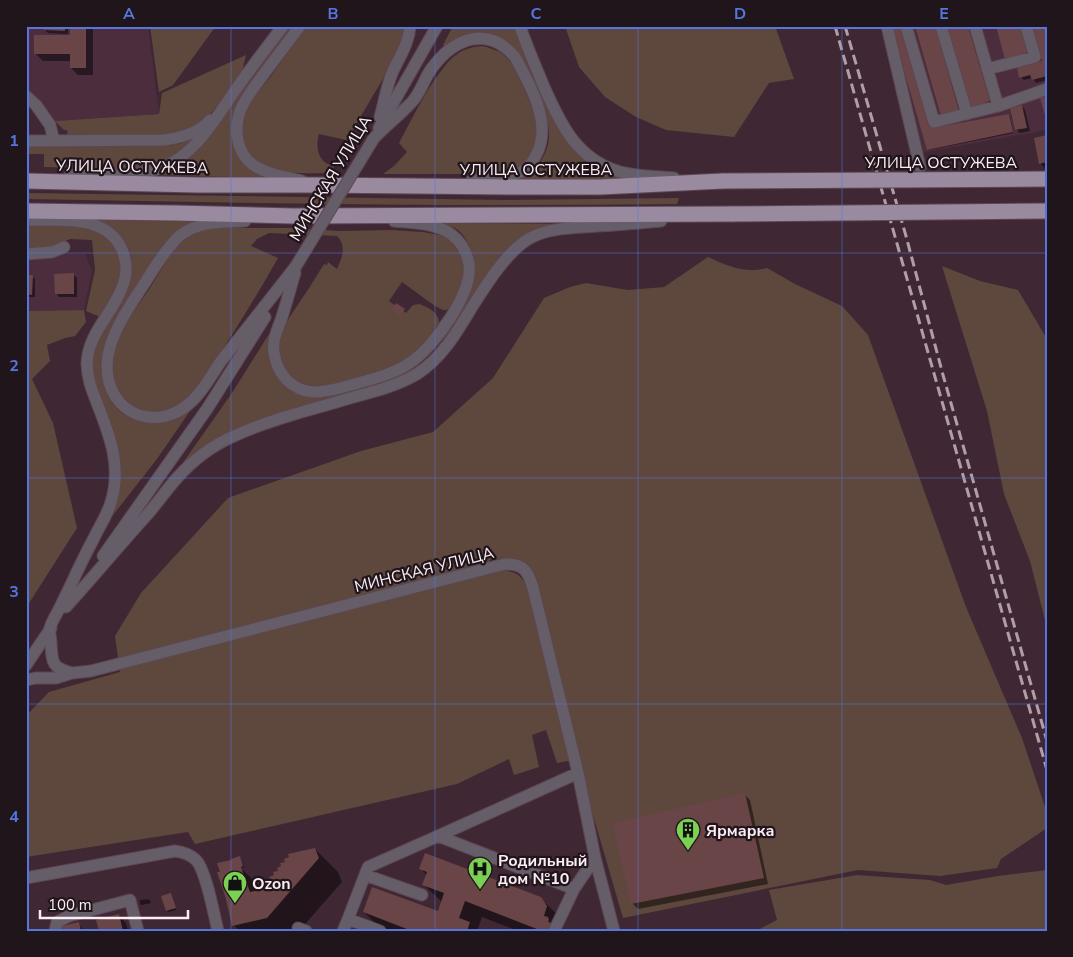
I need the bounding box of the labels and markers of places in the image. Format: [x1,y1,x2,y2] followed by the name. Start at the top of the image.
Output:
[675,817,701,851] building icon: Ярмарка
[706,820,775,842] place label: Ярмарка
[498,850,587,890] place label: Родильный дом №10
[467,856,493,890] hospital icon: Родильный дом №10
[222,870,248,904] shop icon: Ozon
[252,873,291,895] place label: Ozon

